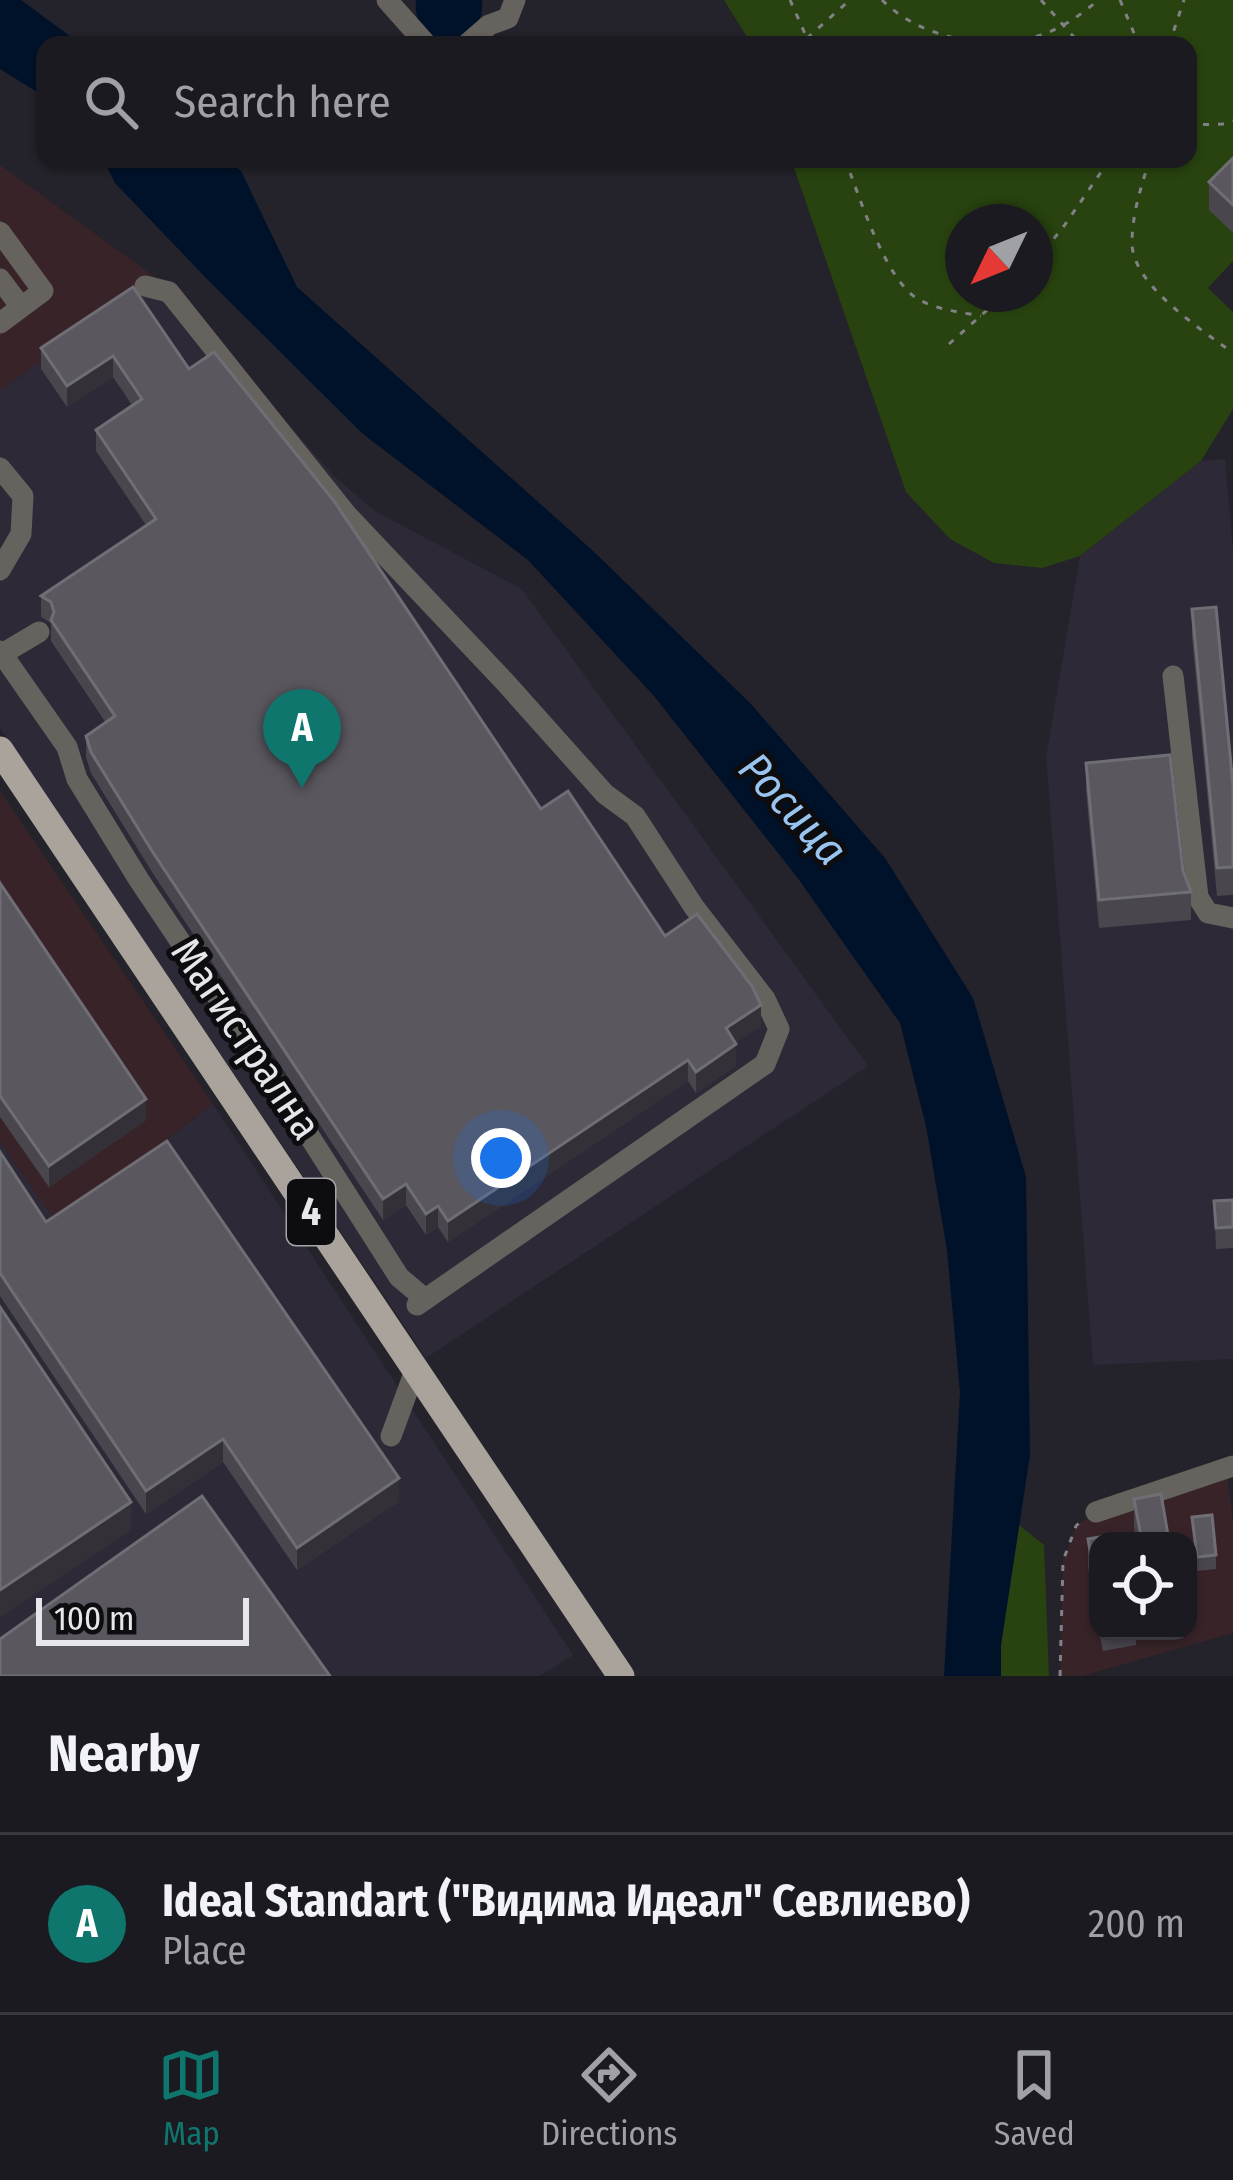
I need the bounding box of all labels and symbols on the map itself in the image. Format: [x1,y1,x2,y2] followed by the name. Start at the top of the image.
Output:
[945,204,1053,312] north arrow
[263,689,341,788] pin: A
[727,741,859,877] water label: Росица
[161,929,331,1149] street label: Магистрална
[471,1128,531,1188] your location
[287,1179,335,1245] road number: 4
[36,1592,249,1645] scale bar

